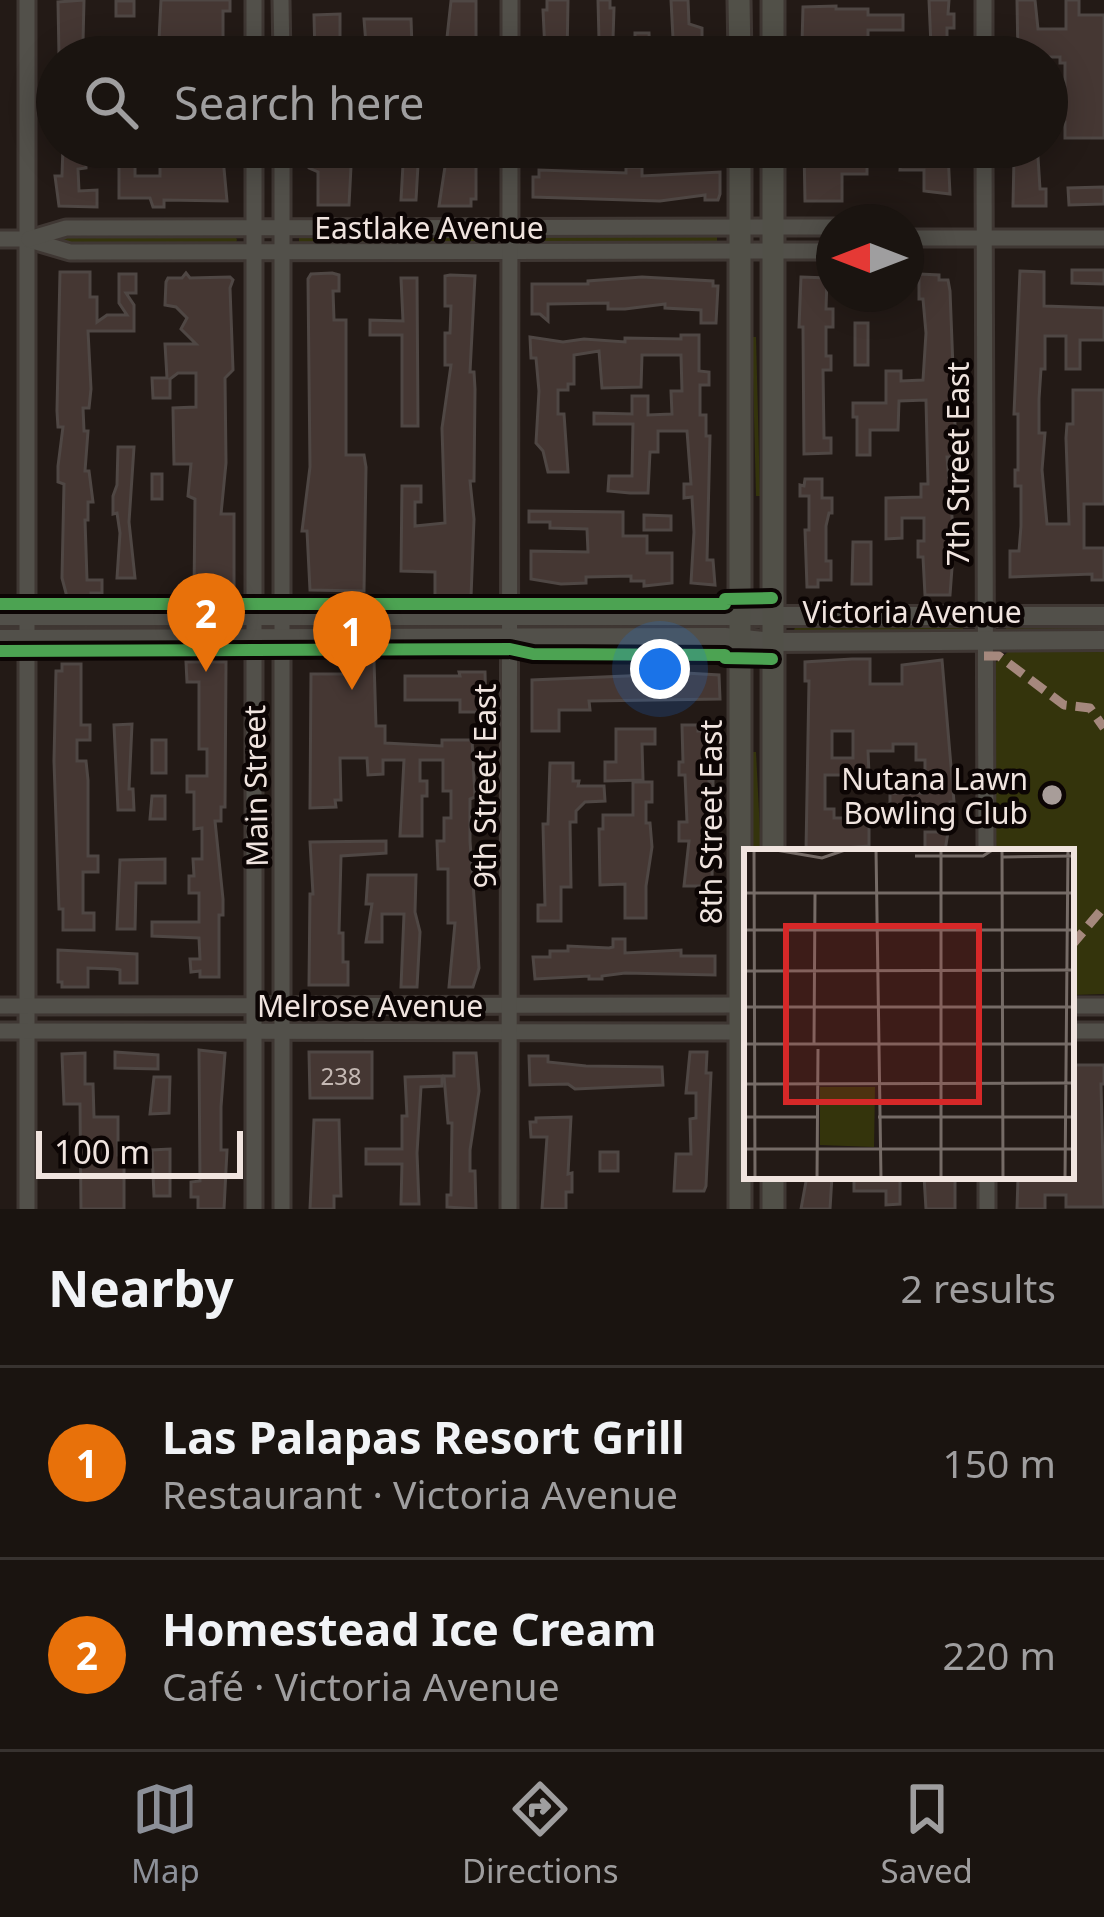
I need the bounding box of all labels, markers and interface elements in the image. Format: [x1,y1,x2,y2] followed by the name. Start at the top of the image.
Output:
[36,36,1068,168] search box
[78,69,144,135] icon: search
[174,72,424,133] text: Search here
[816,204,924,312] north arrow
[314,207,544,248] street label: Eastlake Avenue
[937,362,978,566] street label: 7th Street East
[167,573,245,672] pin: 2
[313,591,391,690] pin: 1
[802,591,1022,632] street label: Victoria Avenue
[630,639,690,699] your location
[464,684,505,888] street label: 9th Street East
[233,705,277,867] street label: Main Street
[690,720,731,924] street label: 8th Street East
[841,758,1028,833] place label: Nutana Lawn Bowling Club
[1039,782,1065,808] marker: Nutana Lawn Bowling Club
[744,849,1074,1179] inset map
[257,985,483,1026] street label: Melrose Avenue
[320,1059,362,1092] house number: 238
[36,1125,243,1178] scale bar
[54,1129,150,1174] text: 100 m
[48,1252,234,1322] text: Nearby
[901,1261,1056,1314] text: 2 results
[162,1406,685,1467] text: Las Palapas Resort Grill
[76,1436,98,1489] text: 1
[942,1436,1056,1489] text: 150 m
[162,1467,678,1520] text: Restaurant · Victoria Avenue
[162,1598,656,1659] text: Homestead Ice Cream
[76,1628,98,1681] text: 2
[942,1628,1056,1681] text: 220 m
[162,1659,560,1712] text: Café · Victoria Avenue
[131,1776,200,1893] tab: Map
[462,1776,619,1893] tab: Directions
[881,1776,973,1893] tab: Saved

